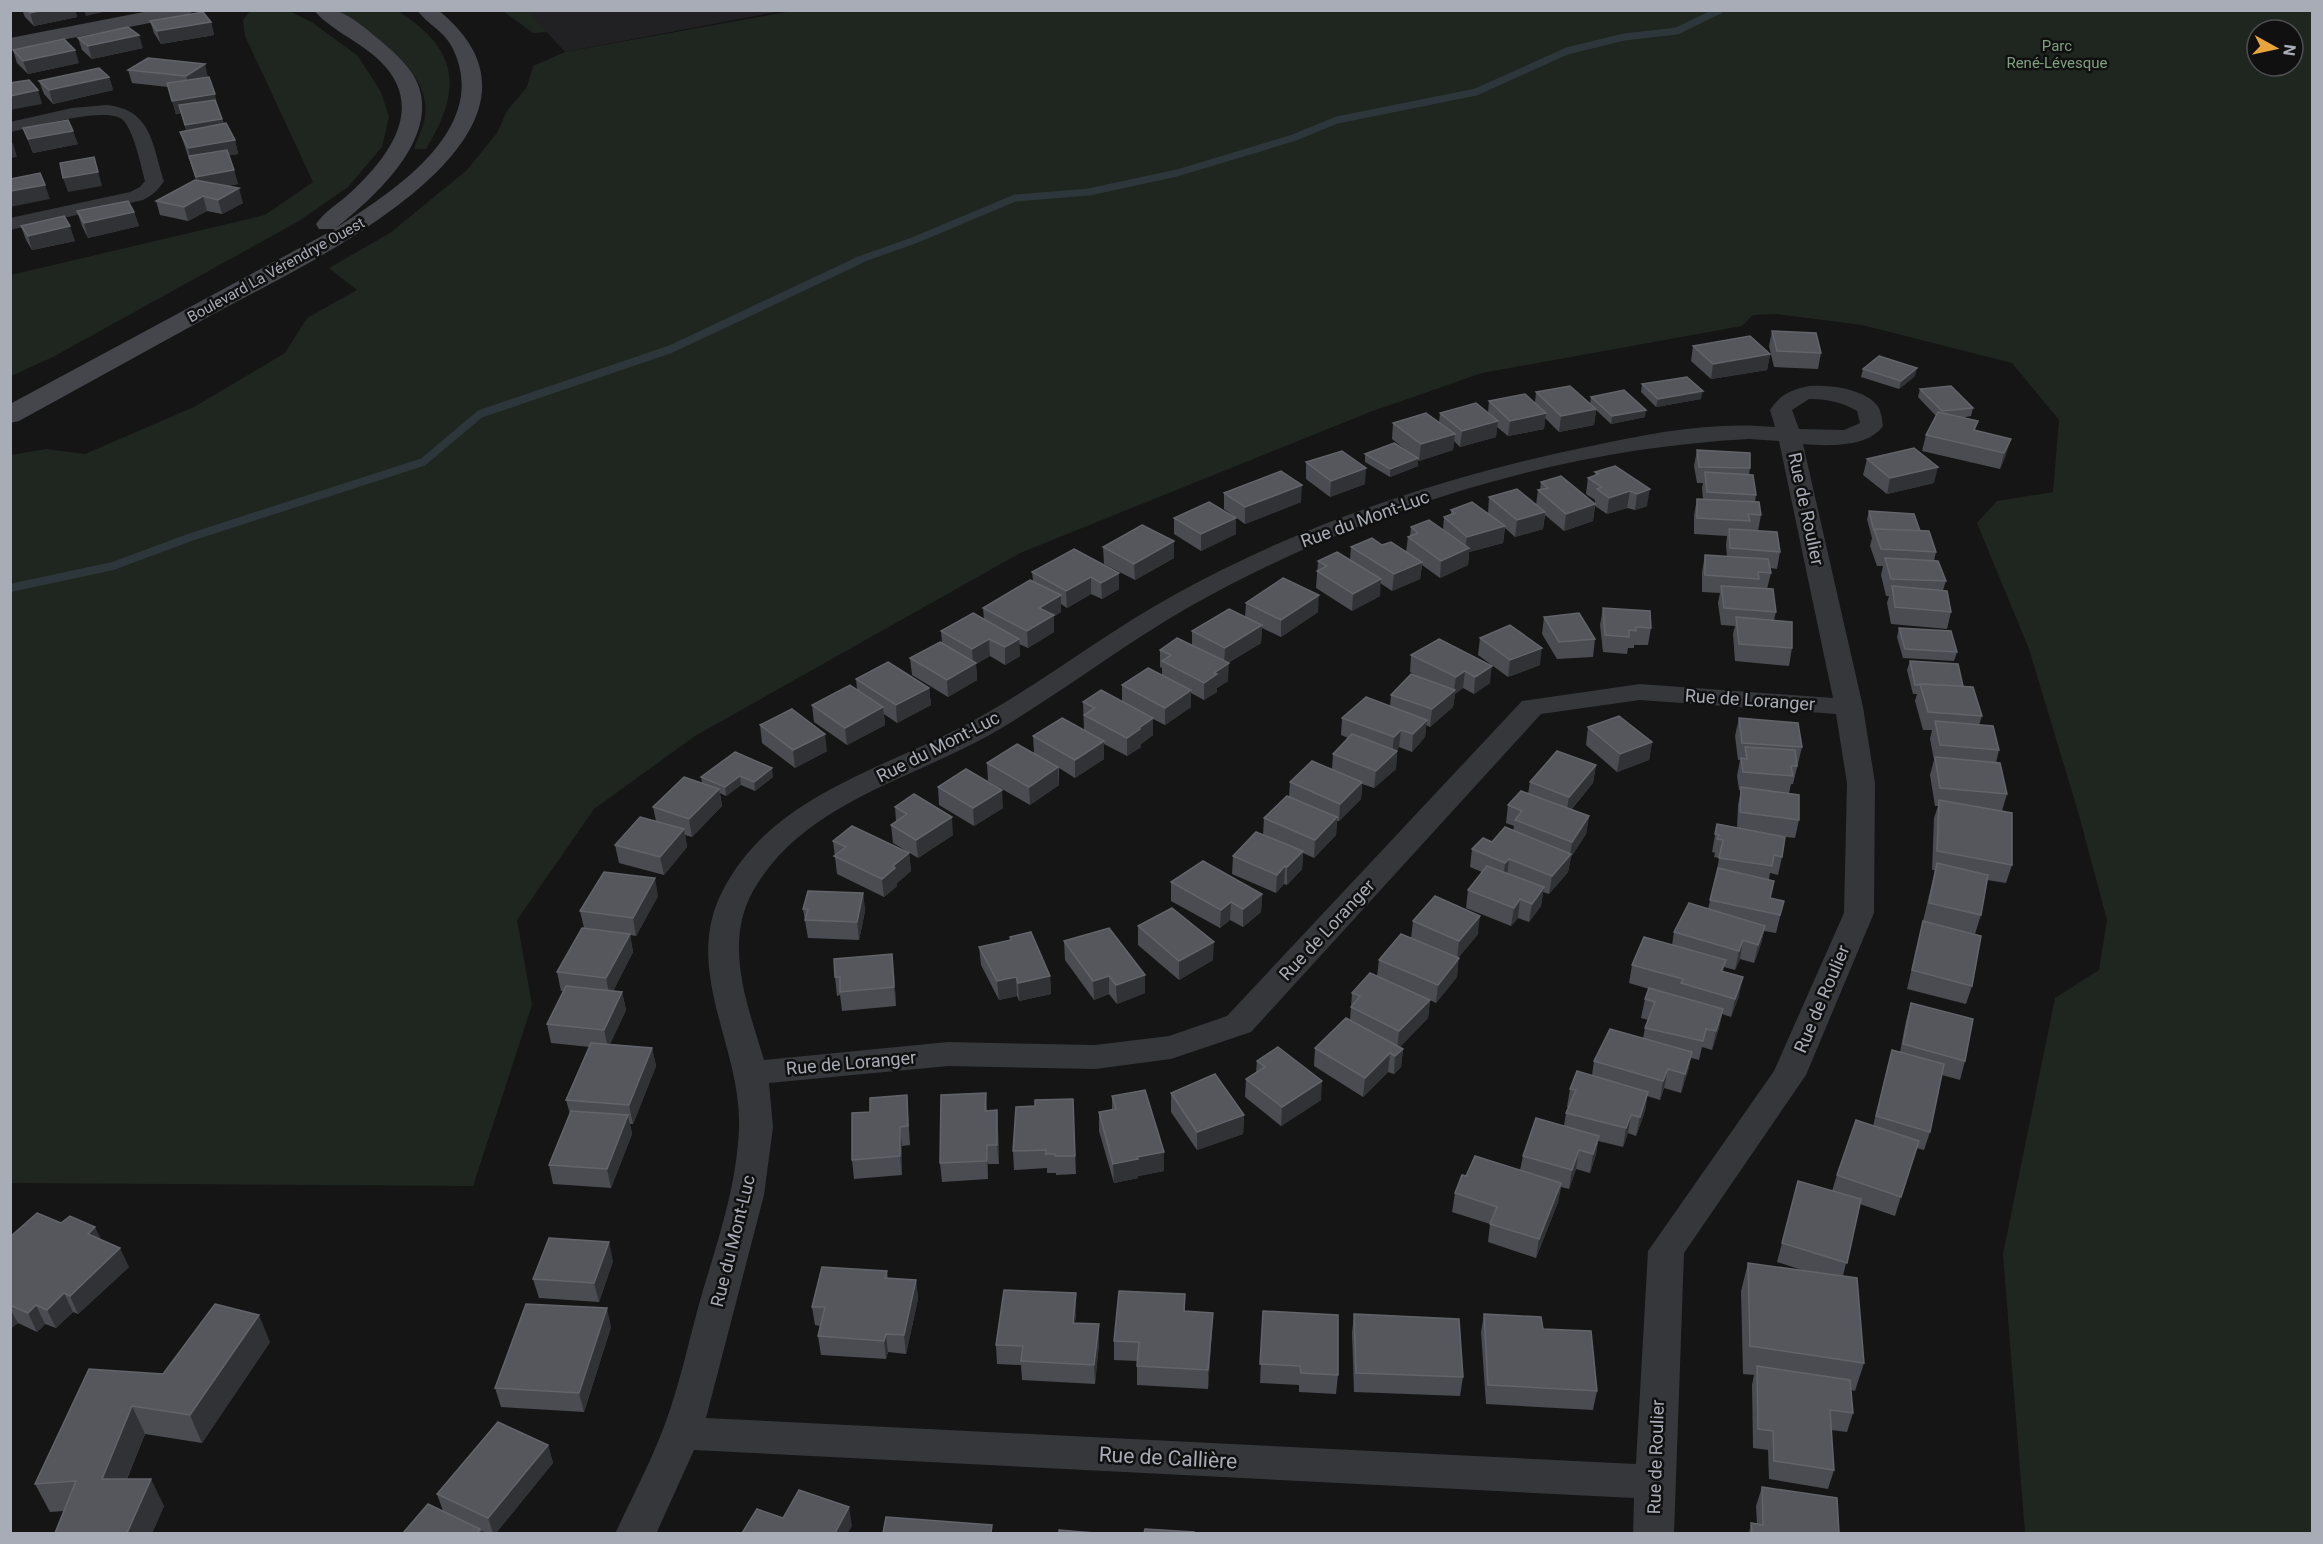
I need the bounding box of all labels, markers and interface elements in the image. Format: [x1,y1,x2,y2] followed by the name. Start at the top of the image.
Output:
[2245,18,2305,78] north arrow
[2006,37,2108,72] park label: Parc René-Lévesque
[2279,43,2300,57] text: N
[184,214,368,326] street label: Boulevard La Vérendrye Ouest
[1784,451,1829,567] street label: Rue de Roulier
[1298,486,1432,551] street label: Rue du Mont-Luc
[1684,684,1816,715] street label: Rue de Loranger
[873,707,1003,787] street label: Rue du Mont-Luc
[1274,875,1379,985] street label: Rue de Loranger
[1789,942,1854,1056] street label: Rue de Roulier
[785,1046,917,1079] street label: Rue de Loranger
[706,1173,759,1309] street label: Rue du Mont-Luc
[1643,1399,1668,1515] street label: Rue de Roulier
[1098,1442,1238,1474] street label: Rue de Callière

